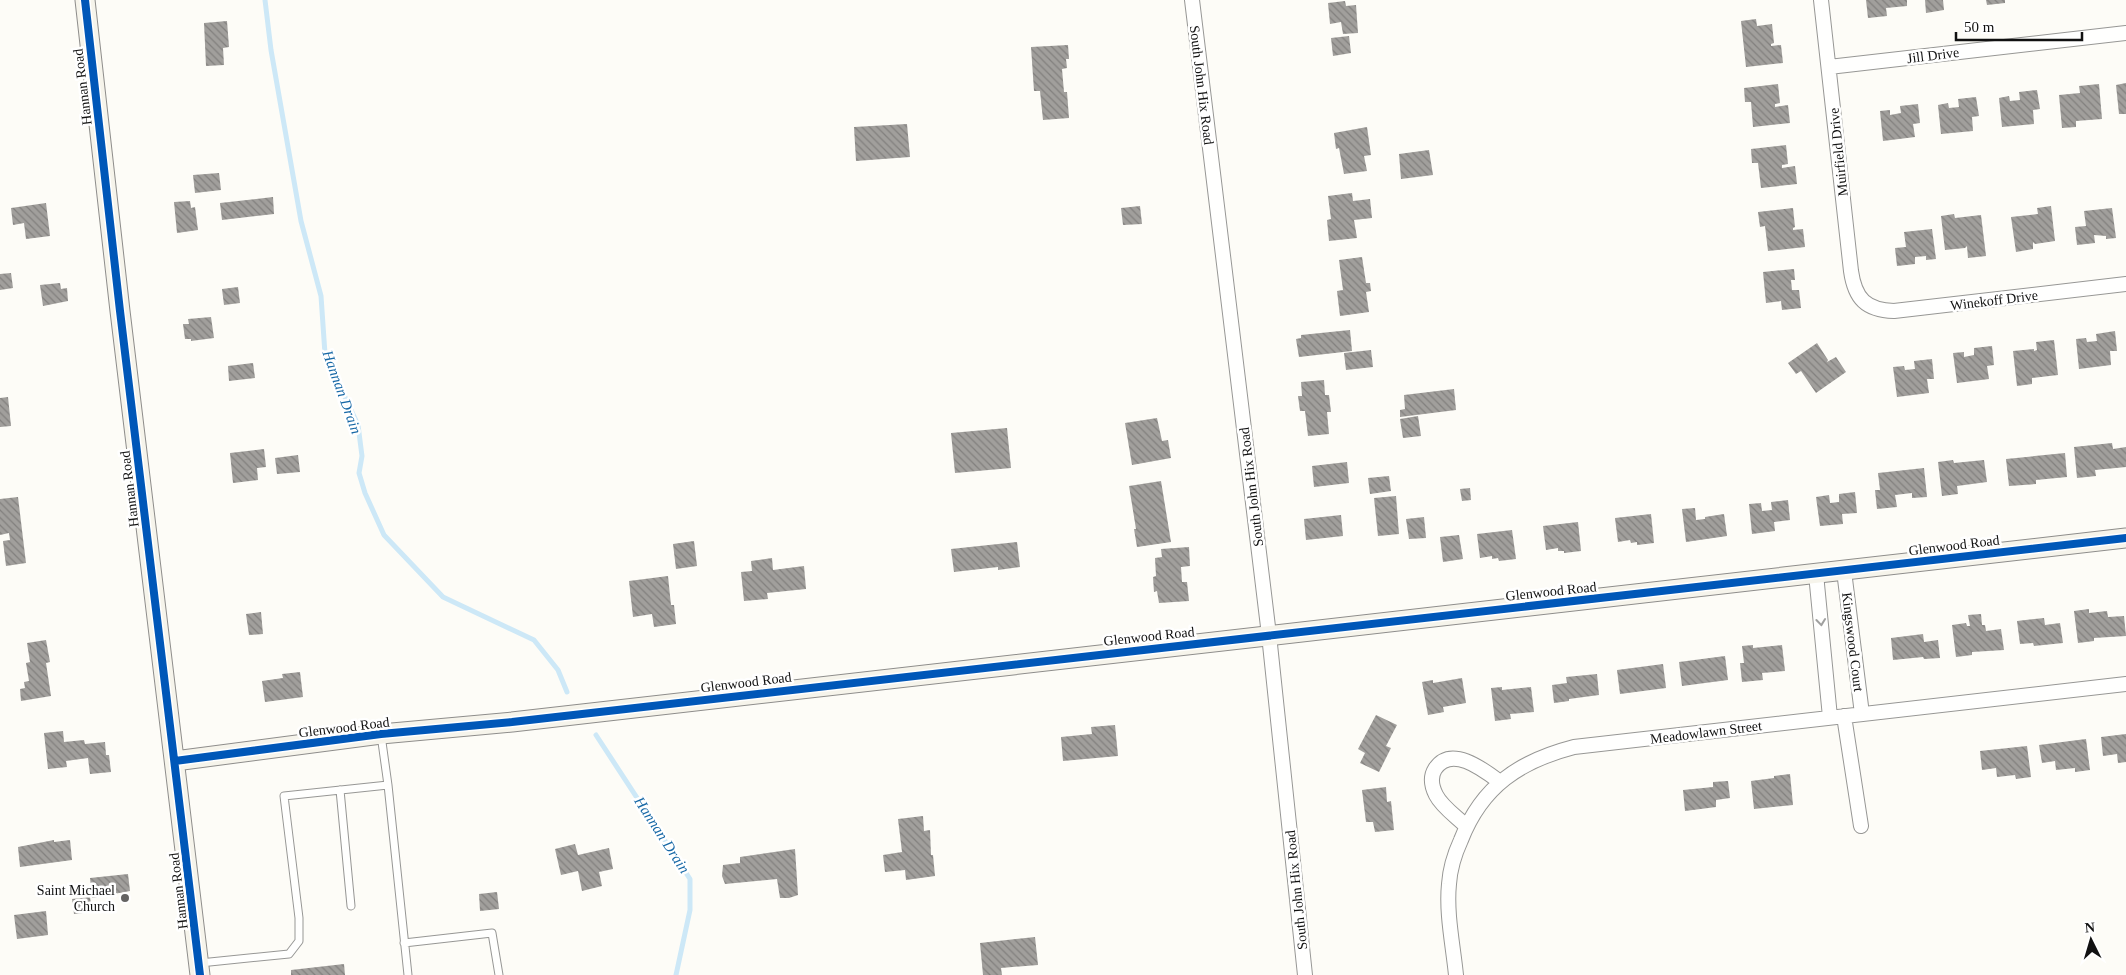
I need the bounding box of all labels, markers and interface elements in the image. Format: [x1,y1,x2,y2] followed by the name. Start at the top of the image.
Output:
[1956,10,2082,42] scale bar
[1964,19,1995,35] text: 50 m
[1187,25,1216,146] street label: South John Hix Road
[1906,45,1960,66] street label: Jill Drive
[70,48,95,126] street label: Hannan Road
[1826,107,1851,197] street label: Muirfield Drive
[1949,288,2039,313] street label: Winekoff Drive
[319,347,365,436] water label: Hannan Drain
[1237,426,1266,547] street label: South John Hix Road
[117,450,142,528] street label: Hannan Road
[1908,532,2000,559] street label: Glenwood Road
[1505,579,1597,604] street label: Glenwood Road
[1839,592,1866,693] street label: Kingswood Court
[1815,619,1826,627] one-way arrow
[1103,624,1195,649] street label: Glenwood Road
[700,669,792,696] street label: Glenwood Road
[298,714,390,741] street label: Glenwood Road
[1649,718,1763,747] street label: Meadowlawn Street
[631,793,693,876] water label: Hannan Drain
[1283,829,1310,950] street label: South John Hix Road
[166,852,191,930] street label: Hannan Road
[37,883,115,914] place label: Saint Michael Church
[119,892,131,904] marker: Saint Michael Church
[2066,915,2116,965] north arrow
[2084,920,2096,935] text: N

